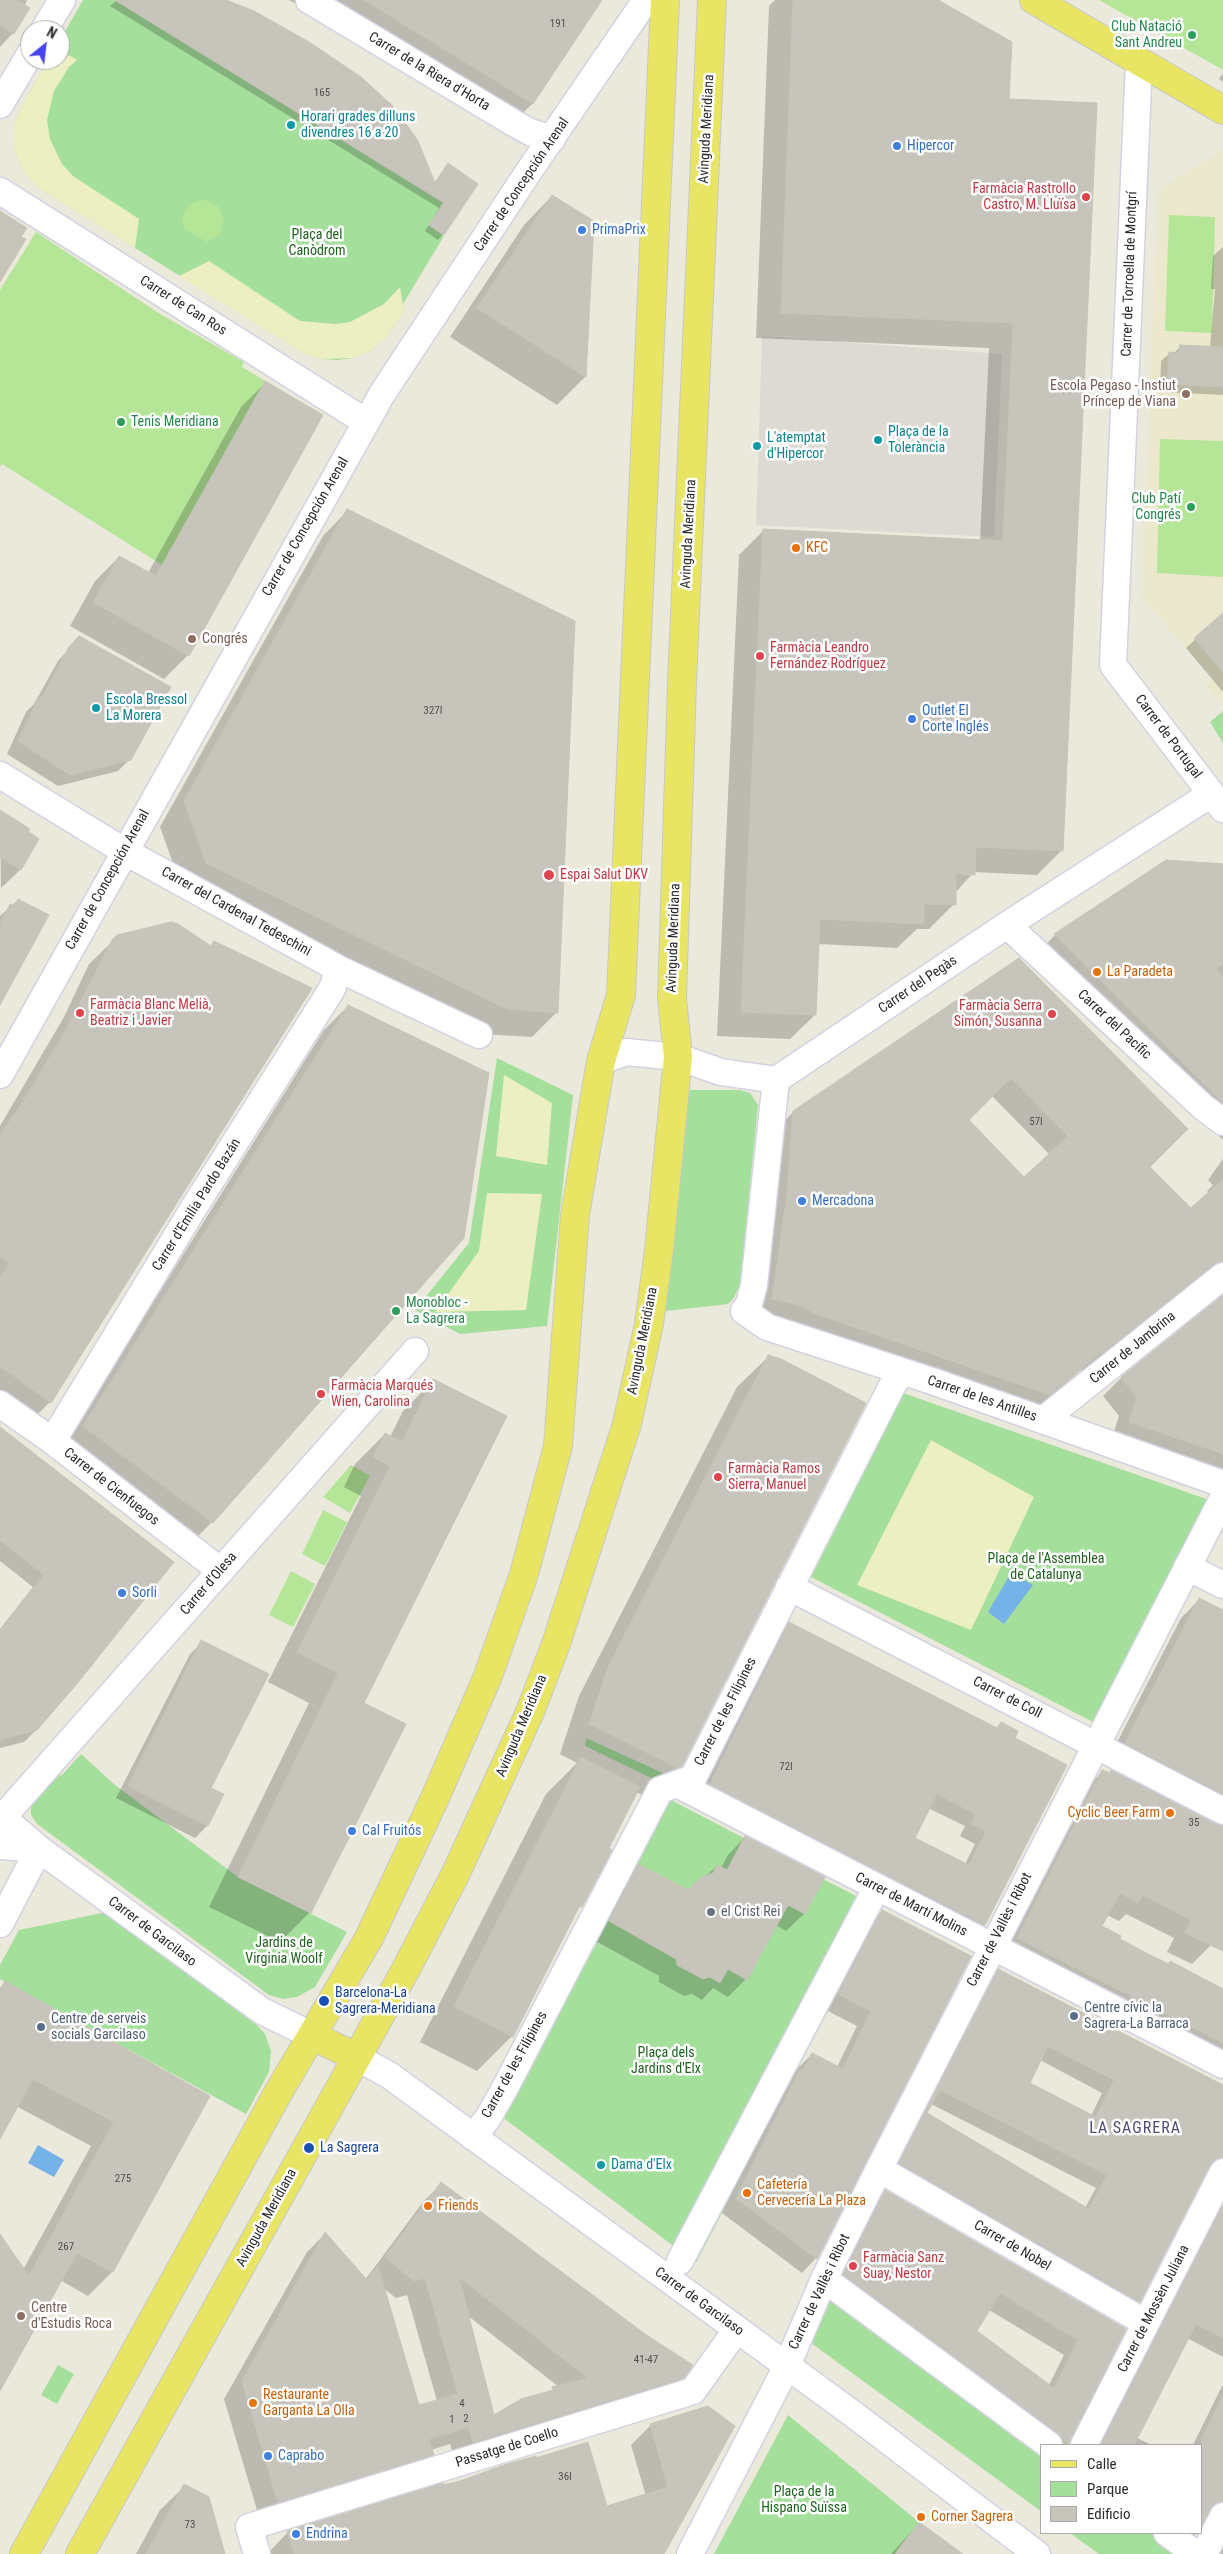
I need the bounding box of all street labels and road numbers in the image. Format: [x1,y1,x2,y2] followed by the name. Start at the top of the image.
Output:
[365,29,493,115] street label: Carrer de la Riera d'Horta
[696,74,718,184] street label: Avinguda Meridiana
[471,115,573,255] street label: Carrer de Concepción Arenal
[1119,191,1141,357] street label: Carrer de Torroella de Montgrí
[136,273,230,339] street label: Carrer de Can Ros
[259,455,353,599] street label: Carrer de Concepción Arenal
[678,479,700,589] street label: Avinguda Meridiana
[1131,692,1205,782] street label: Carrer de Portugal
[62,807,154,953] street label: Carrer de Concepción Arenal
[158,864,314,960] street label: Carrer del Cardenal Tedeschini
[664,883,684,993] street label: Avinguda Meridiana
[875,953,961,1017] street label: Carrer del Pegàs
[1074,987,1154,1063] street label: Carrer del Pacífic
[149,1136,245,1274] street label: Carrer d'Emilia Pardo Bazán
[624,1286,662,1396] street label: Avinguda Meridiana
[1087,1308,1179,1388] street label: Carrer de Jambrina
[925,1372,1039,1426] street label: Carrer de les Antilles
[60,1445,162,1529] street label: Carrer de Cienfuegos
[177,1549,241,1619] street label: Carrer d'Olesa
[691,1655,761,1769] street label: Carrer de les Filipines
[493,1672,551,1780] street label: Avinguda Meridiana
[970,1673,1044,1723] street label: Carrer de Coll
[852,1869,970,1941] street label: Carrer de Martí Molins
[964,1870,1036,1990] street label: Carrer de Vallès i Ribot
[105,1893,199,1971] street label: Carrer de Garcilaso
[479,2009,551,2121] street label: Carrer de les Filipines
[233,2166,301,2270] street label: Avinguda Meridiana
[970,2217,1054,2275] street label: Carrer de Nobel
[786,2231,854,2353] street label: Carrer de Vallès i Ribot
[1115,2242,1193,2376] street label: Carrer de Mossèn Juliana
[651,2264,747,2340] street label: Carrer de Garcilaso
[454,2424,560,2472] street label: Passatge de Coello

